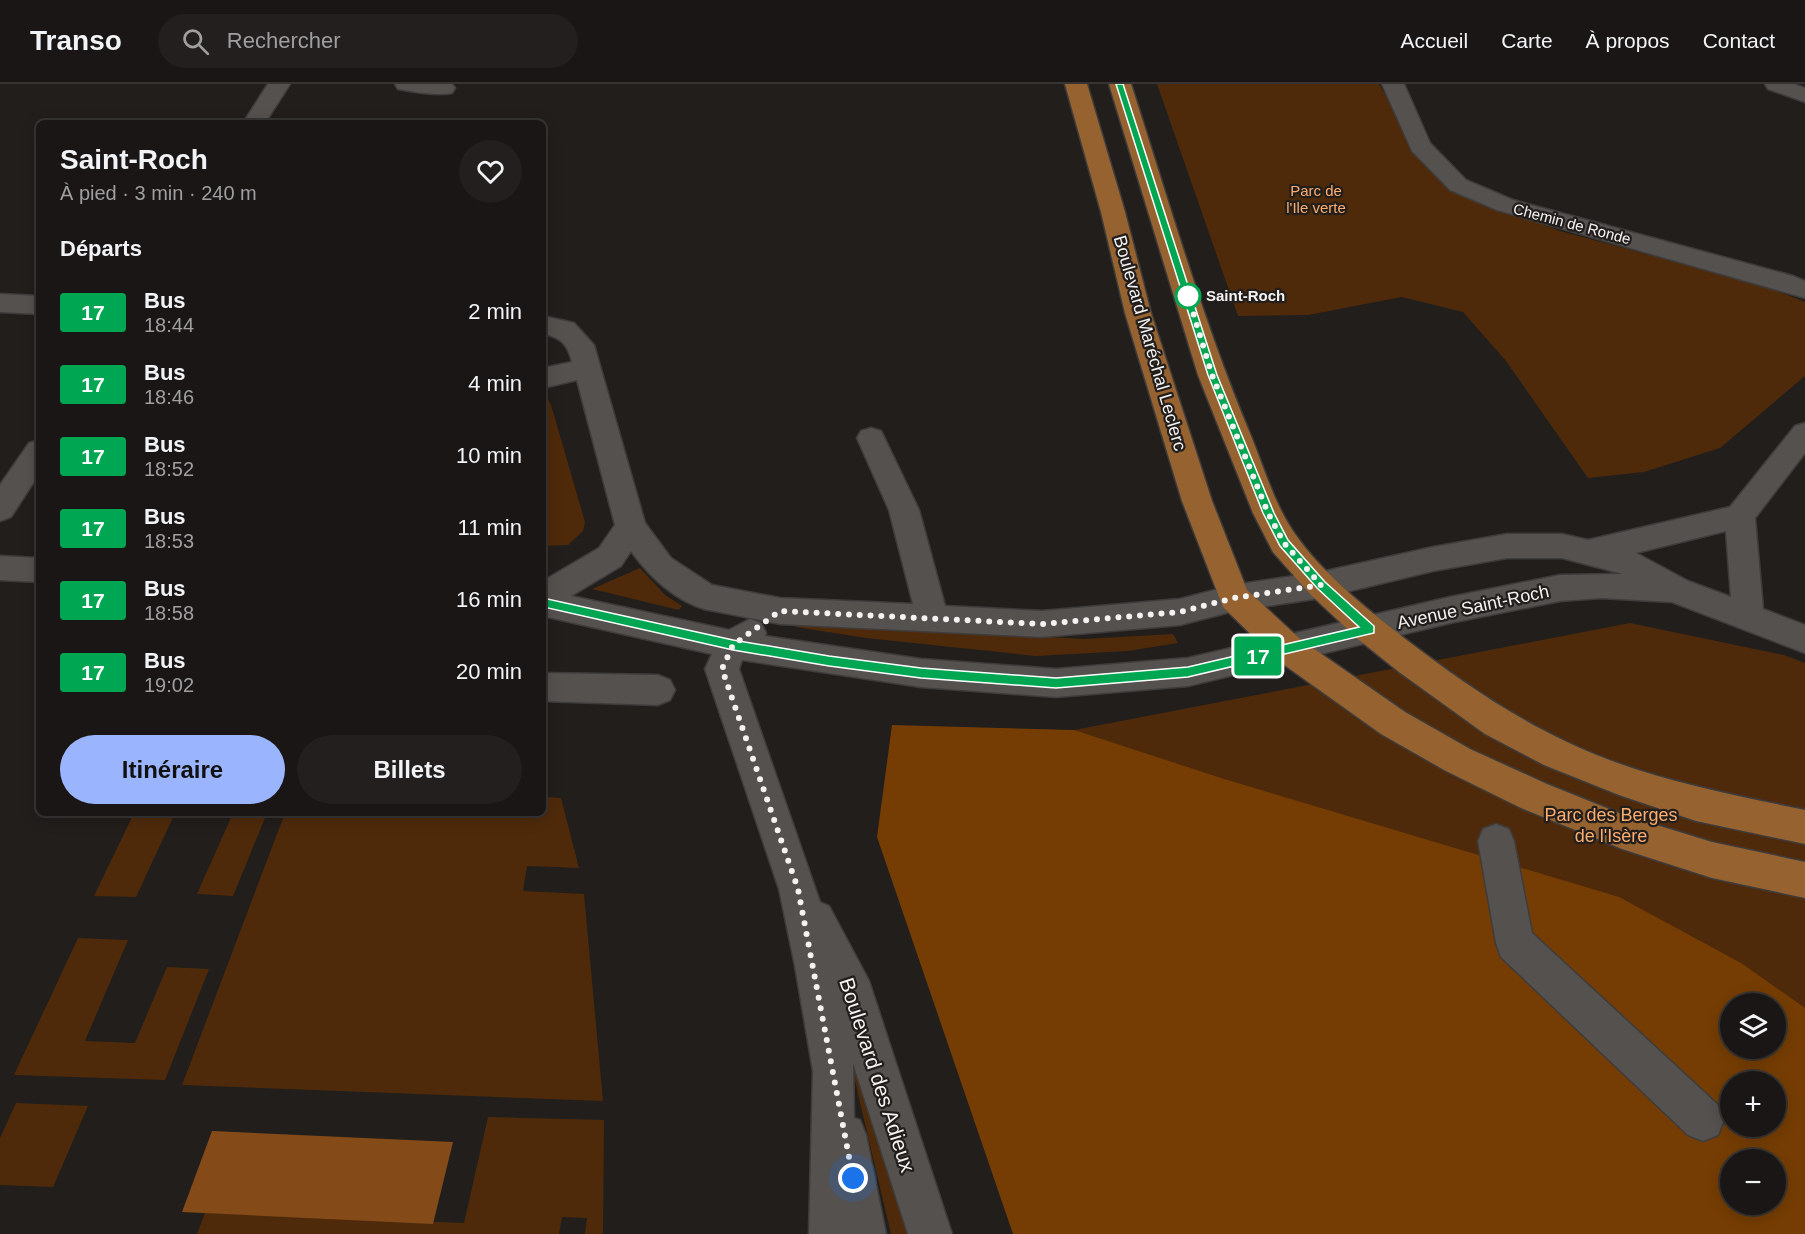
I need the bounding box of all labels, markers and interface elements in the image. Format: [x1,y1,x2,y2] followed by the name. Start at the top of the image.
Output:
[158,14,578,68] search box
[30,25,122,56] text: Transo
[179,25,212,58] icon: search
[227,28,341,53] text: Rechercher
[1401,29,1468,52] text: Accueil
[1501,29,1553,52] text: Carte
[1586,29,1670,52] text: À propos
[1703,29,1775,52] text: Contact
[459,140,522,203] button: heart
[60,144,208,175] text: Saint-Roch
[60,182,257,204] text: À pied · 3 min · 240 m
[1286,182,1346,216] park label: Parc de l'Ile verte
[1512,200,1633,247] street label: Chemin de Ronde
[1110,233,1190,453] street label: Boulevard Maréchal Leclerc
[60,236,142,261] text: Départs
[1175,283,1201,309] marker: Saint-Roch
[1206,287,1285,304] place label: Saint-Roch
[144,288,186,313] text: Bus
[468,299,522,324] text: 2 min
[81,301,105,324] text: 17
[144,314,194,336] text: 18:44
[144,360,186,385] text: Bus
[468,371,522,396] text: 4 min
[81,373,105,396] text: 17
[144,386,194,408] text: 18:46
[144,432,186,457] text: Bus
[456,443,522,468] text: 10 min
[81,445,105,468] text: 17
[144,458,194,480] text: 18:52
[144,504,186,529] text: Bus
[458,515,522,540] text: 11 min
[81,517,105,540] text: 17
[144,530,194,552] text: 18:53
[144,576,186,601] text: Bus
[1395,581,1551,633] street label: Avenue Saint-Roch
[456,587,522,612] text: 16 min
[81,589,105,612] text: 17
[144,602,194,624] text: 18:58
[1231,636,1285,676] line badge: 17
[1246,645,1270,668] text: 17
[144,648,186,673] text: Bus
[456,659,522,684] text: 20 min
[81,661,105,684] text: 17
[144,674,194,696] text: 19:02
[60,735,285,804] button: Itinéraire
[297,735,522,804] button: Billets
[1544,805,1678,846] park label: Parc des Berges de l'Isère
[835,975,920,1175] street label: Boulevard des Adieux
[1720,993,1786,1215] map controls
[1720,993,1786,1059] button: layers
[1720,1071,1786,1137] button: +
[1720,1149,1786,1215] button: −
[838,1163,868,1193] your location

